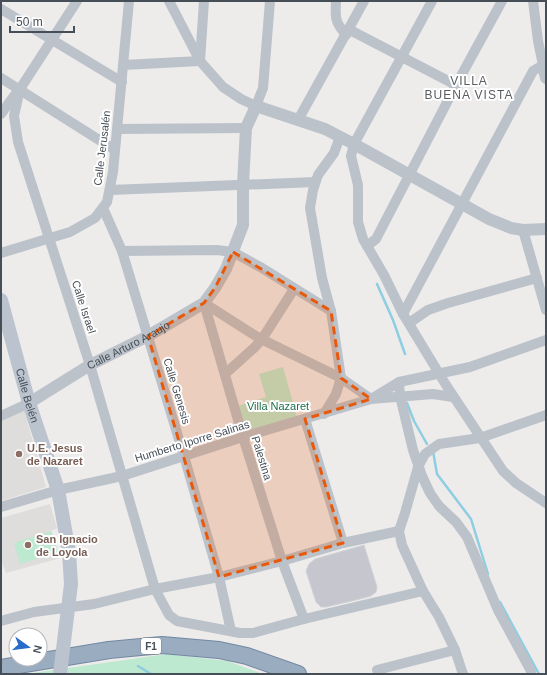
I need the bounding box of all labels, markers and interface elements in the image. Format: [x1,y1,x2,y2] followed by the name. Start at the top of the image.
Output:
[10,8,74,34] scale bar
[16,15,43,29] text: 50 m
[425,74,513,102] district label: VILLA BUENA VISTA
[91,110,113,186] street label: Calle Jerusalén
[70,279,98,335] street label: Calle Israel
[85,319,172,372] street label: Calle Arturo Araujo
[161,356,193,426] street label: Calle Genesis
[14,367,41,424] street label: Calle Belén
[247,400,309,412] park label: Villa Nazaret
[133,418,251,464] street label: Humberto Iporre Salinas
[250,435,275,482] street label: Palestina
[27,442,83,467] place label: U.E. Jesus de Nazaret
[14,449,24,459] marker: U.E. Jesus de Nazaret
[36,533,98,558] place label: San Ignacio de Loyola
[23,540,33,550] marker: San Ignacio de Loyola
[8,627,48,667] north arrow
[141,638,161,654] road number: F1
[31,644,44,655] text: N

